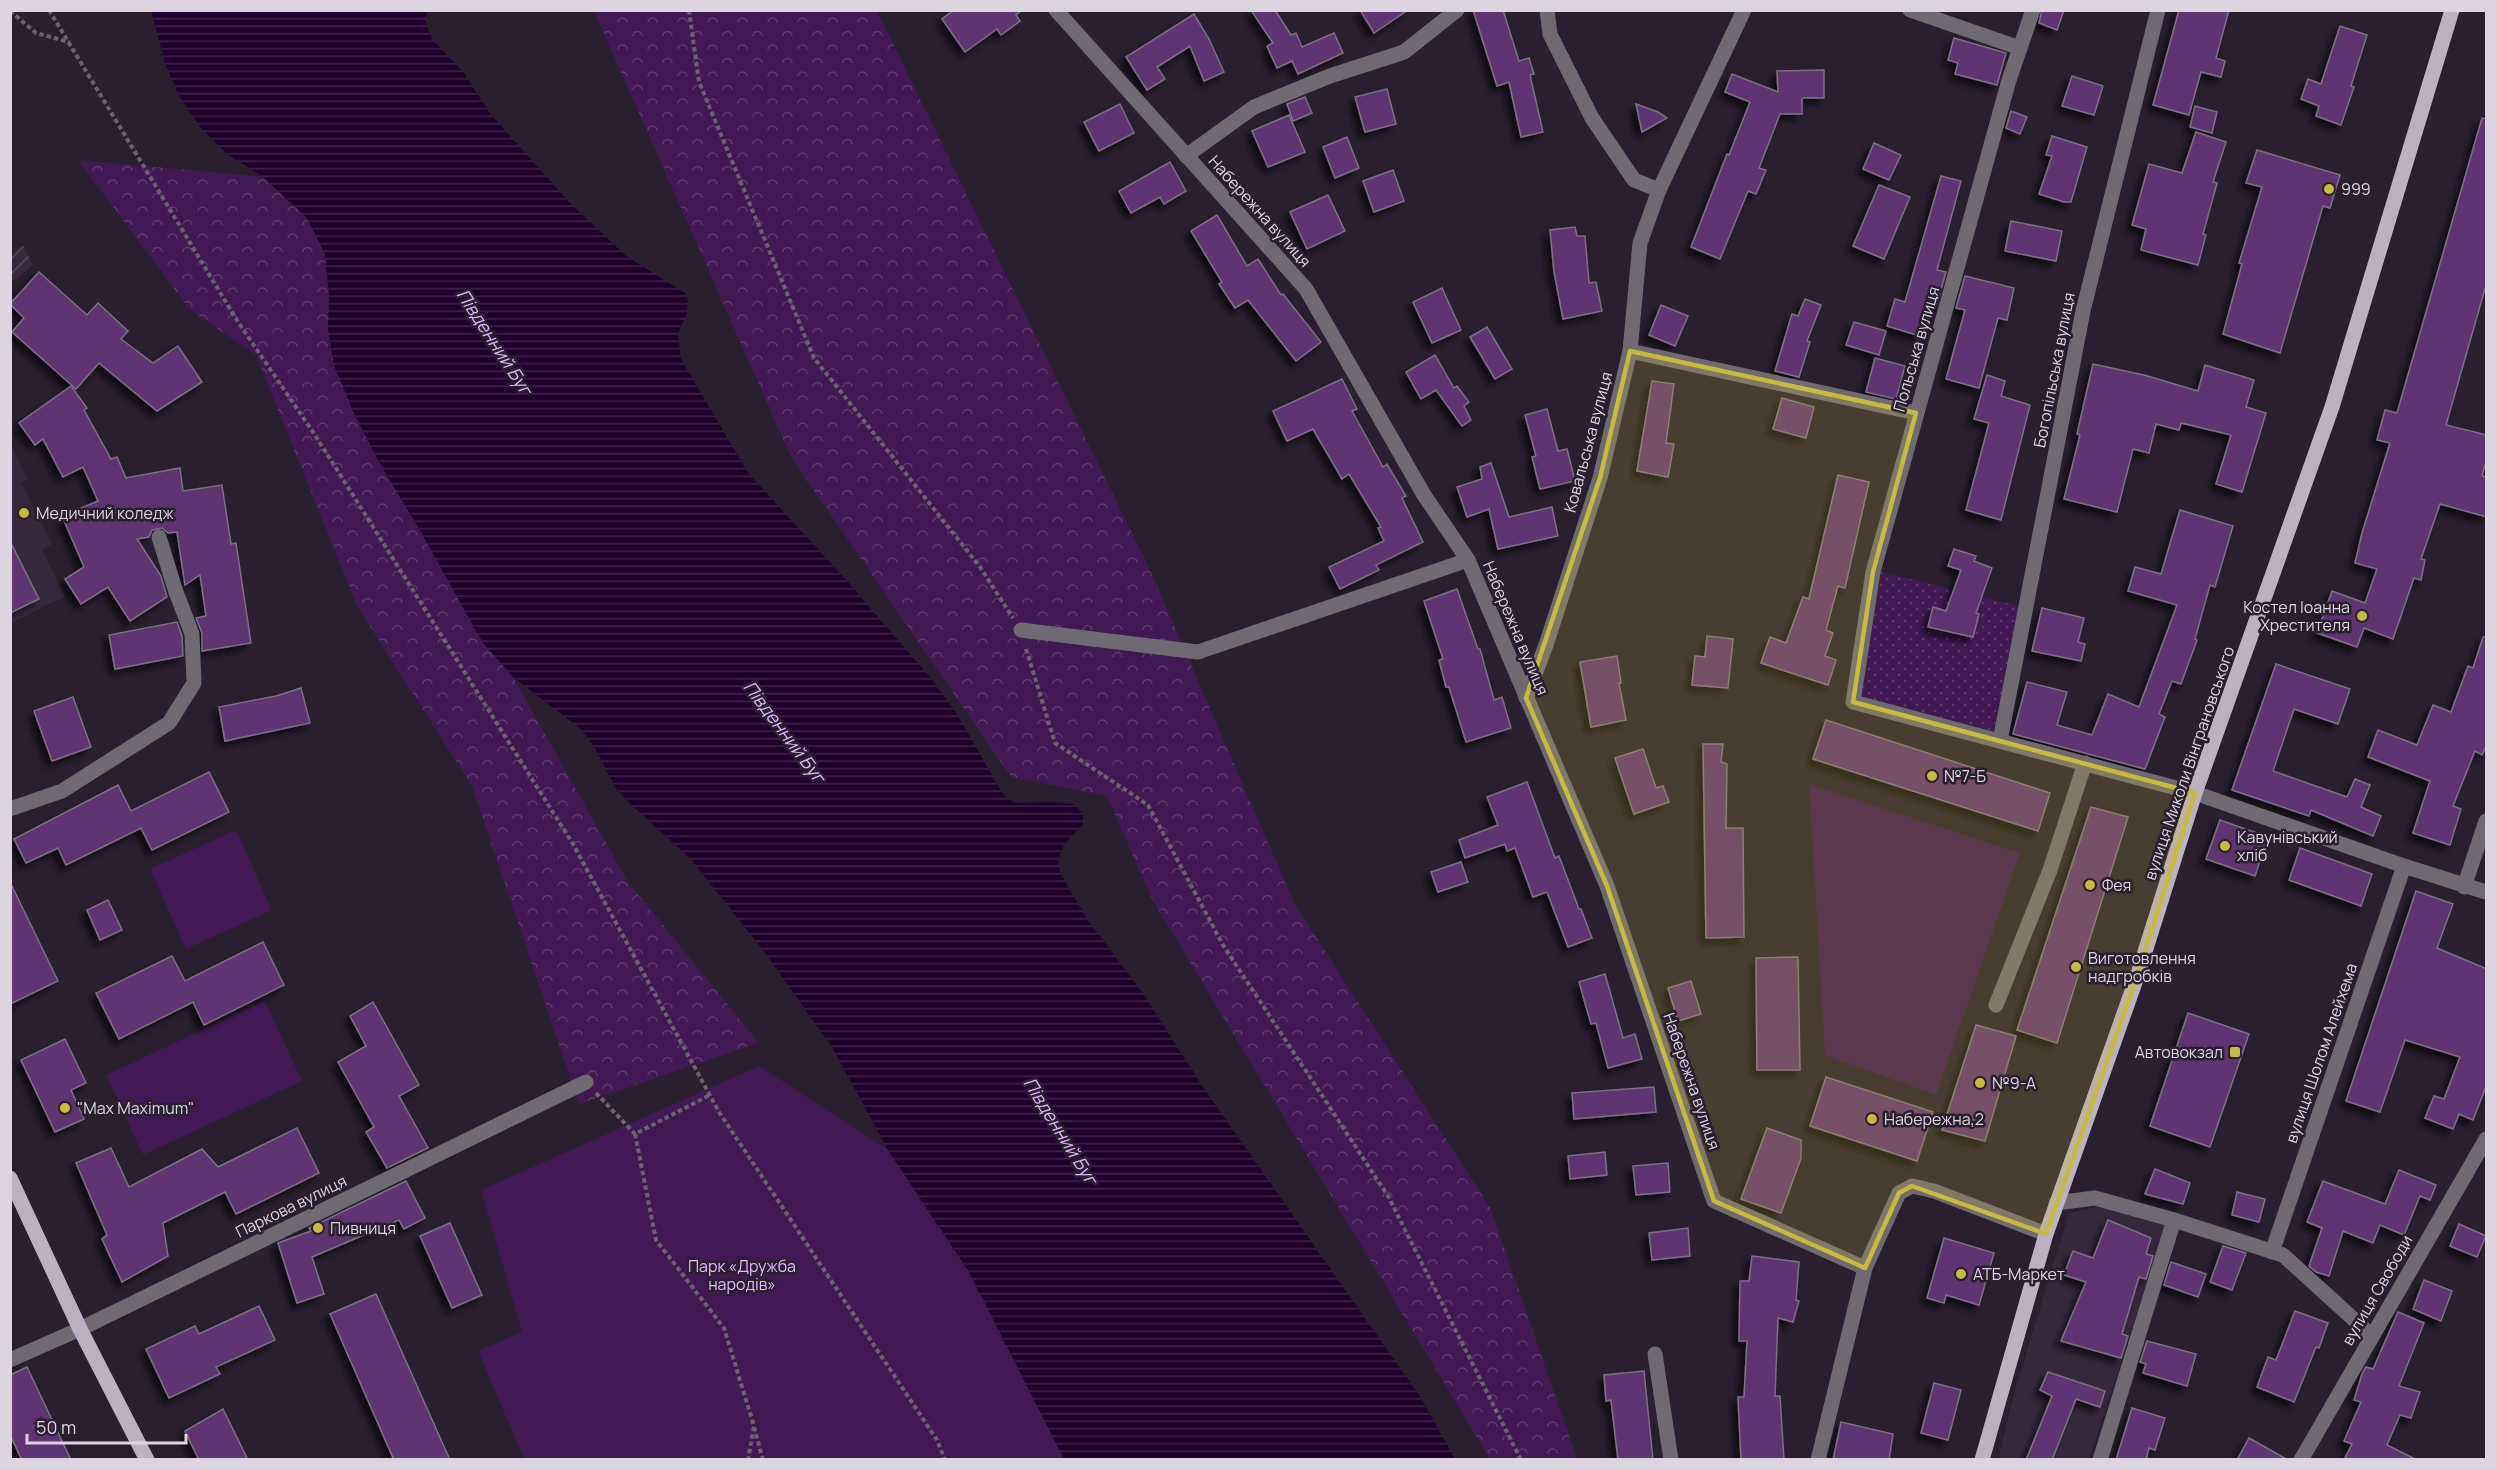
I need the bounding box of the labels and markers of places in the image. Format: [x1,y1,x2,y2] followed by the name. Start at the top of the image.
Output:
[2341,178,2371,200] place label: 999
[2322,182,2336,196] marker: 999
[36,502,174,524] place label: Медичний коледж
[17,506,31,520] marker: Медичний коледж
[2243,596,2350,636] place label: Костел Іоанна Хрестителя
[2355,609,2369,623] marker: Костел Іоанна Хрестителя
[1944,765,1986,787] place label: №7-Б
[1925,769,1939,783] marker: №7-Б
[2237,826,2338,866] place label: Кавунівський хліб
[2218,839,2232,853] marker: Кавунівський хліб
[2102,874,2131,896] place label: Фея
[2083,878,2097,892] marker: Фея
[2088,947,2196,987] place label: Виготовлення надгробків
[2069,960,2083,974] marker: Виготовлення надгробків
[2135,1041,2223,1063] place label: Автовокзал
[2228,1045,2242,1059] marker: Автовокзал
[1992,1072,2036,1094] place label: №9-А
[1973,1076,1987,1090] marker: №9-А
[77,1097,194,1119] place label: "Max Maximum"
[58,1101,72,1115] marker: "Max Maximum"
[1884,1108,1984,1130] place label: Набережна,2
[1865,1112,1879,1126] marker: Набережна,2
[330,1217,396,1239] place label: Пивниця
[311,1221,325,1235] marker: Пивниця
[1973,1263,2065,1285] place label: АТБ-Маркет
[1954,1267,1968,1281] marker: АТБ-Маркет

